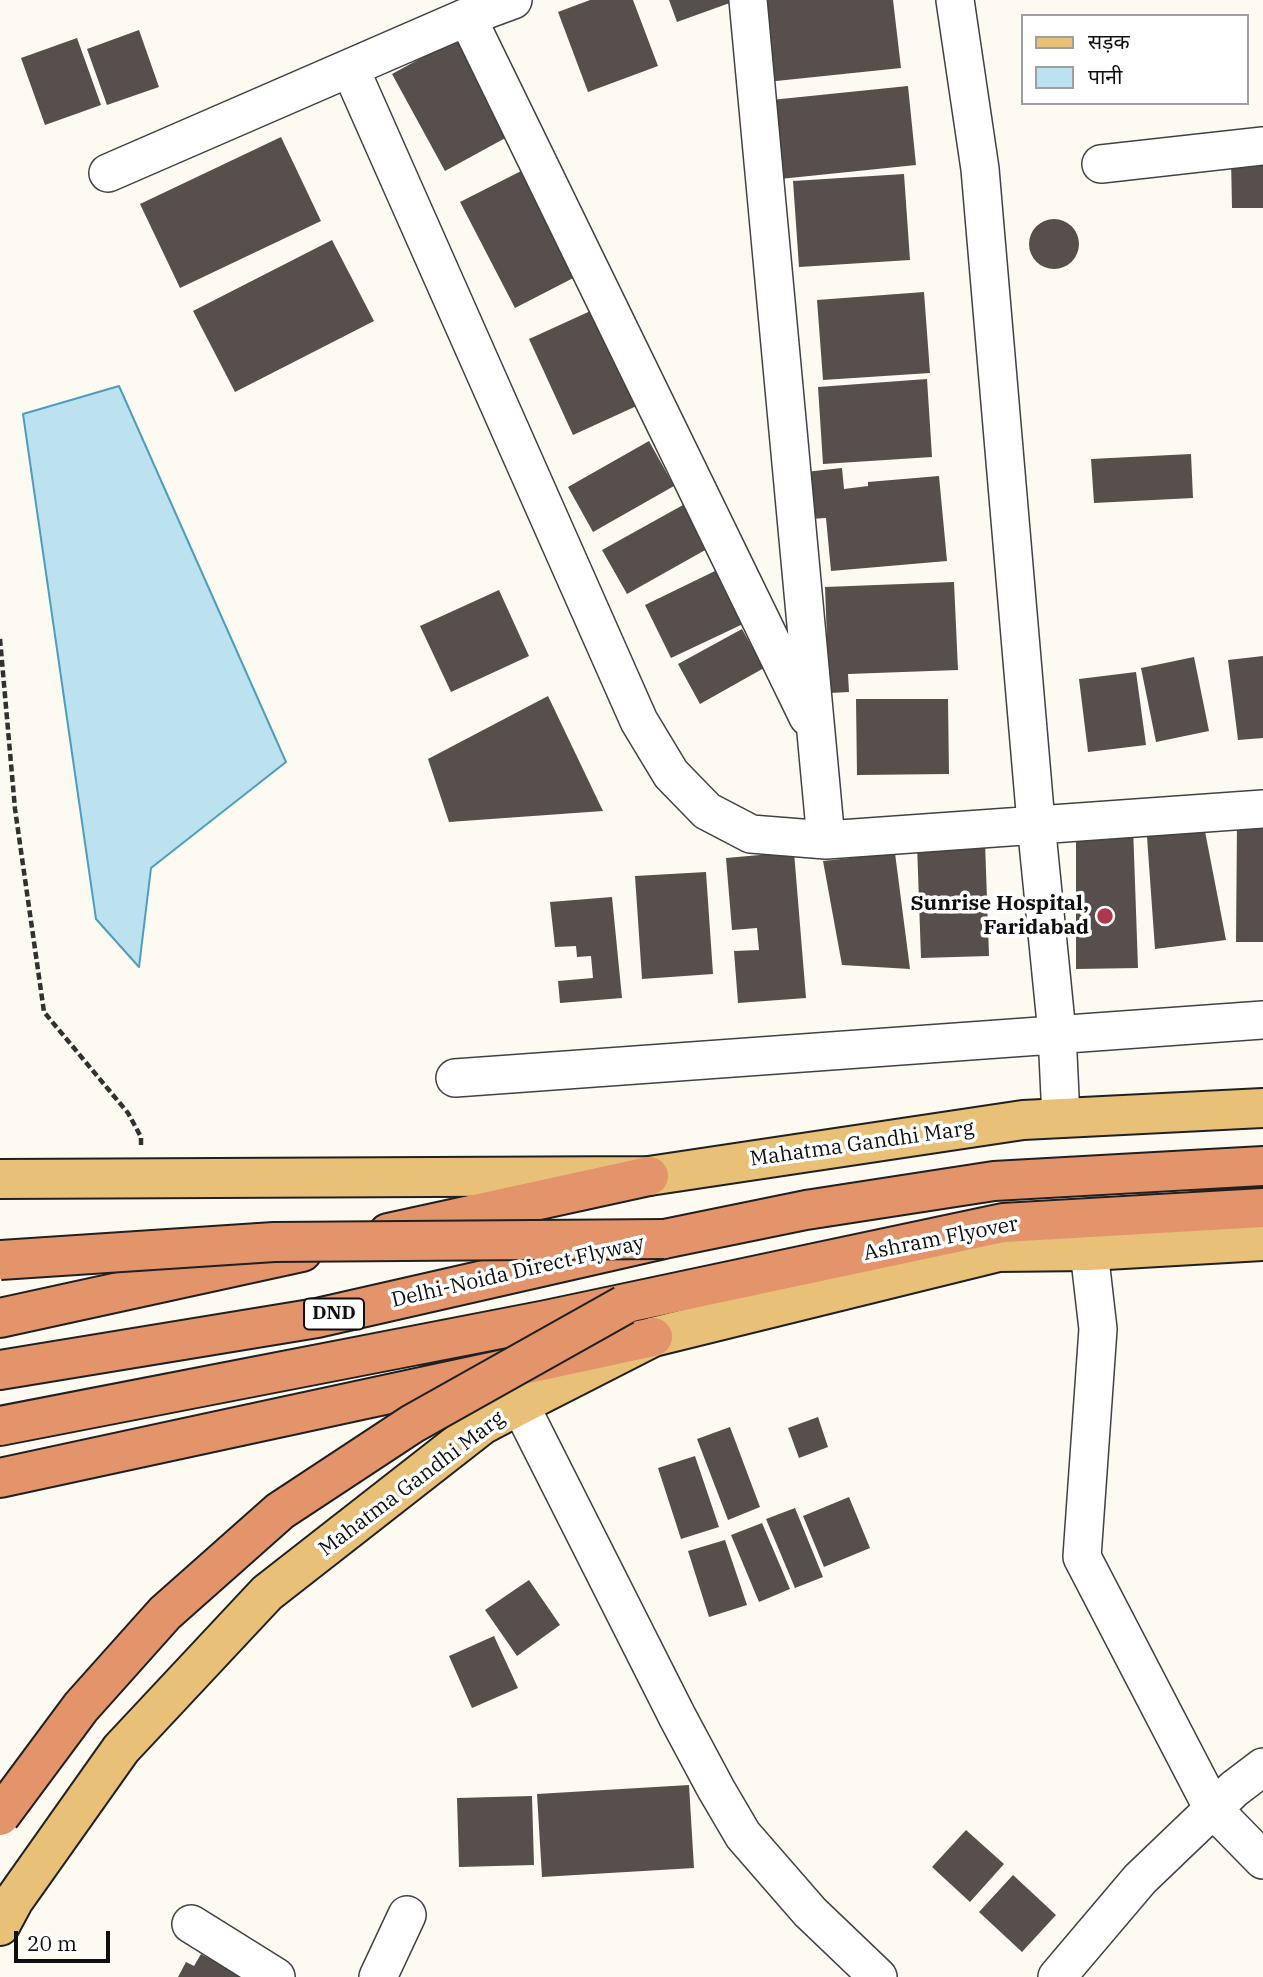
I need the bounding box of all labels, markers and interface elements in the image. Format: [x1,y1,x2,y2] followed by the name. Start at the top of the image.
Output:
[1021,14,1249,105] legend
[1088,27,1130,55] text: सड़क
[1088,62,1122,90] text: पानी
[910,891,1089,941] place label: Sunrise Hospital, Faridabad
[1095,906,1115,926] marker: Sunrise Hospital, Faridabad
[748,1116,976,1172] street label: Mahatma Gandhi Marg
[862,1212,1020,1266] street label: Ashram Flyover
[389,1231,647,1313] street label: Delhi-Noida Direct Flyway
[304,1298,364,1330] road number: DND
[314,1406,510,1562] street label: Mahatma Gandhi Marg
[18,1918,114,1962] scale bar
[27,1929,77,1957] text: 20 m

